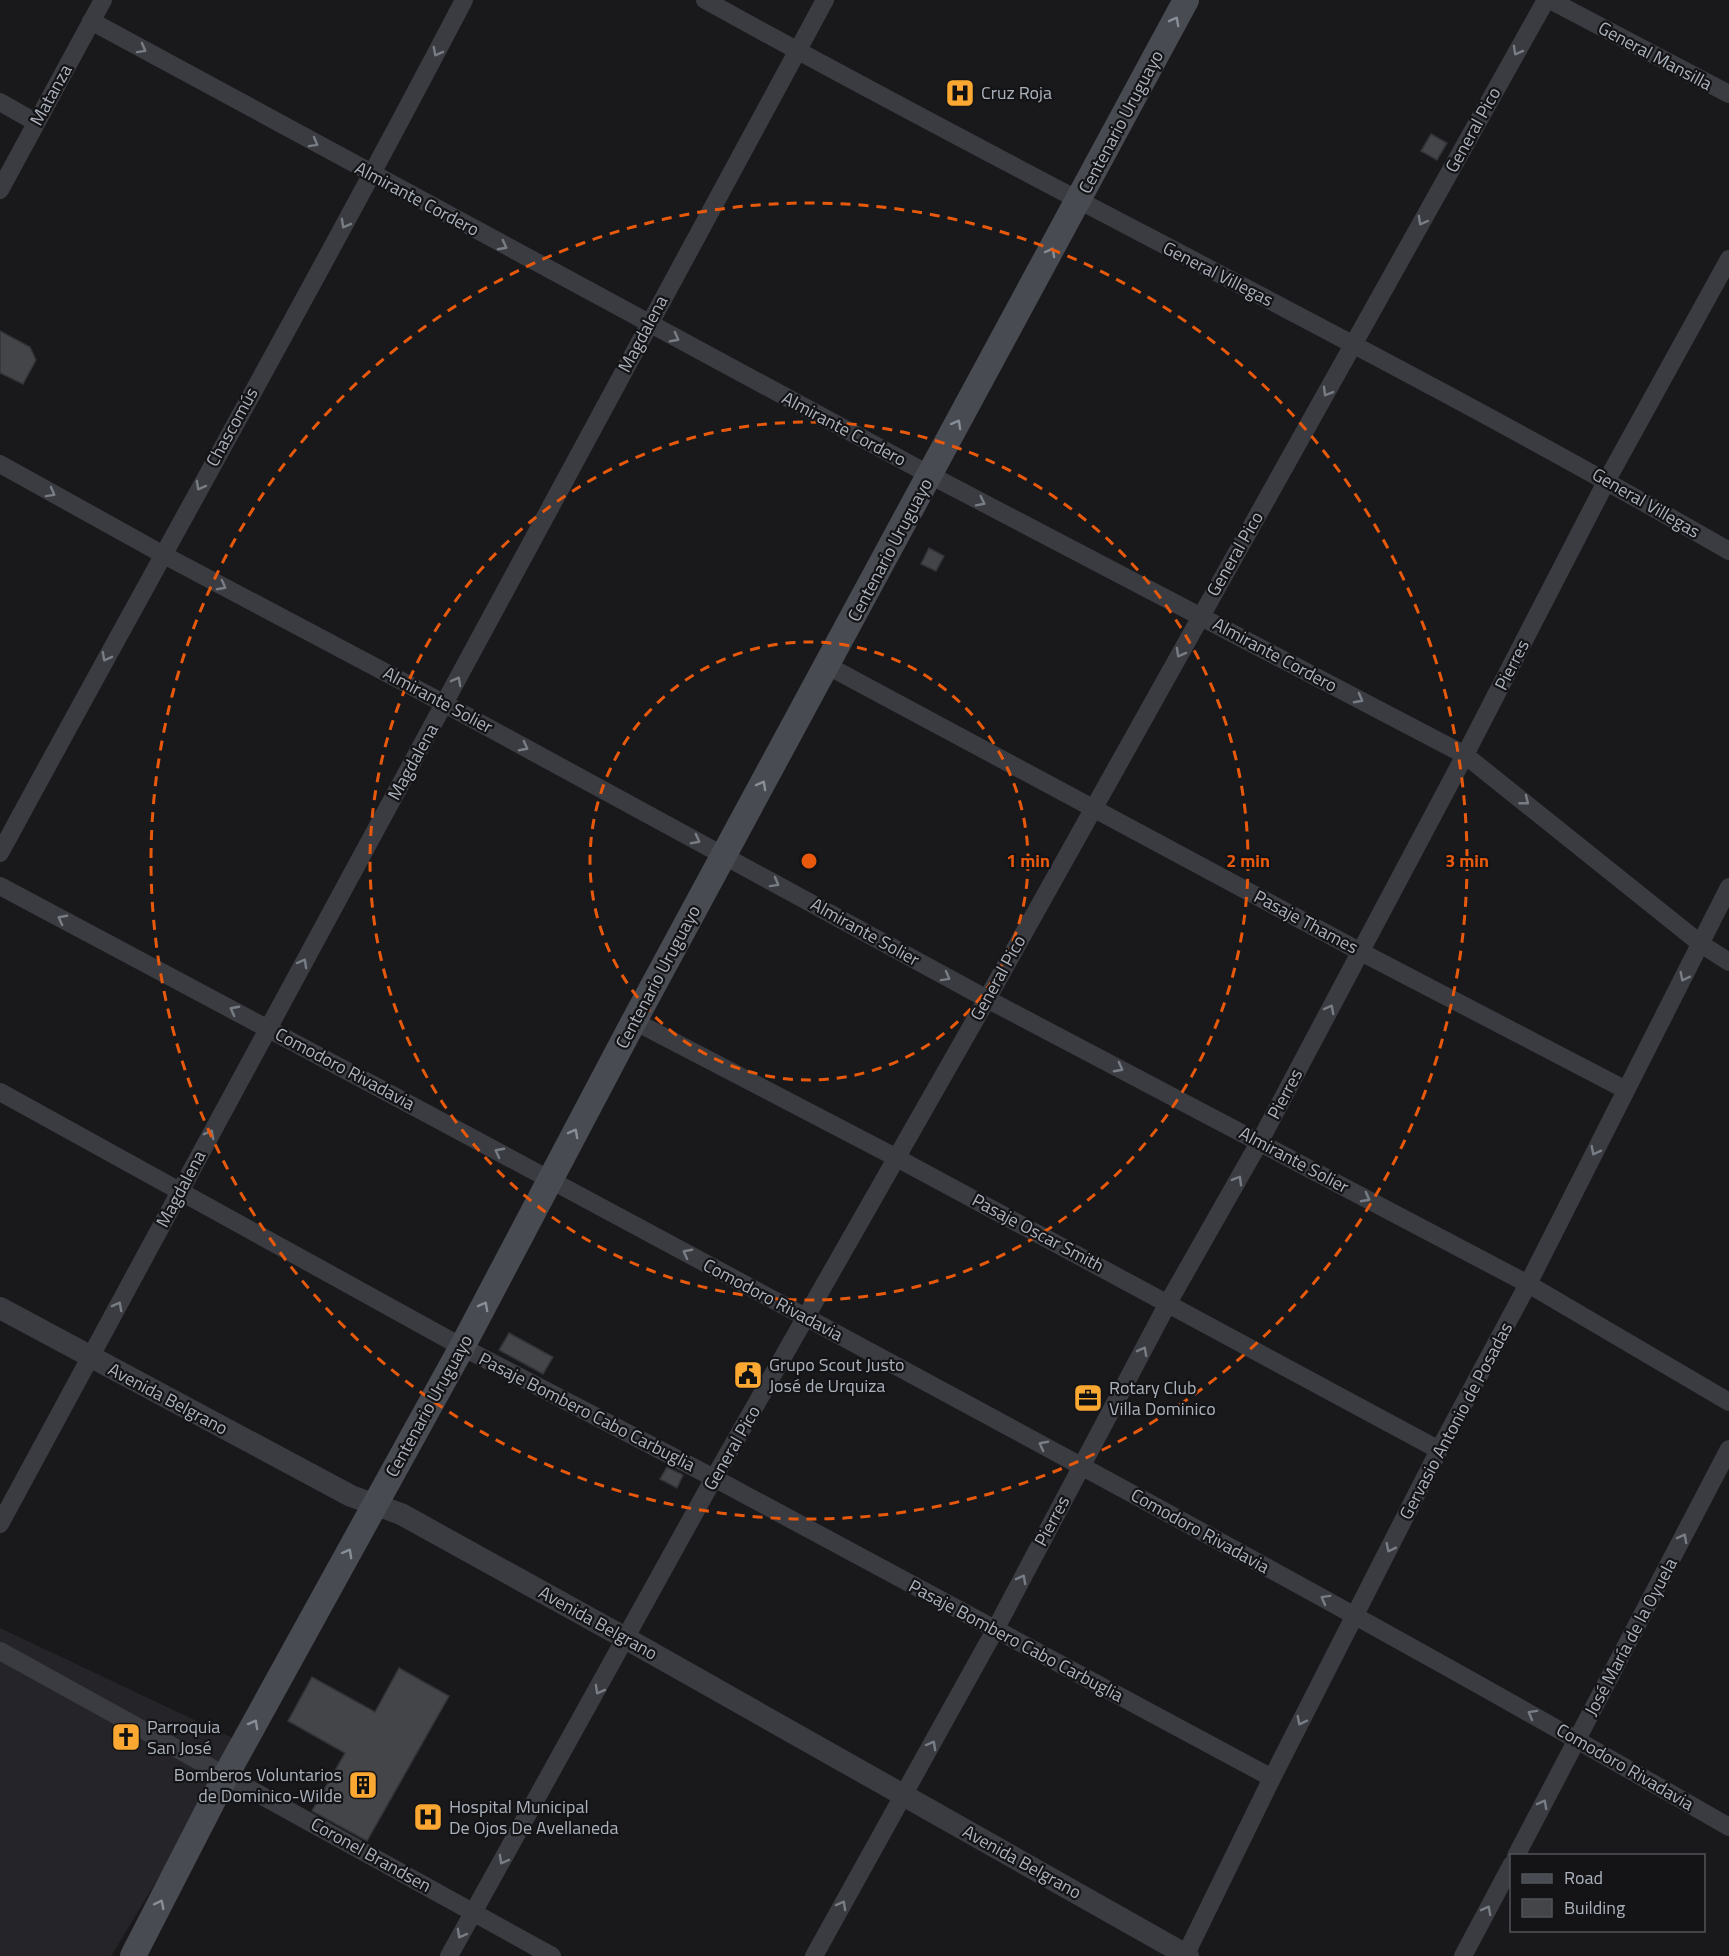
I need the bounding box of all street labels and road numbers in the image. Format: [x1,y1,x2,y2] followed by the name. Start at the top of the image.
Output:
[1593,14,1717,97] street label: General Mansilla
[1071,45,1170,198] street label: Centenario Uruguayo
[23,59,78,130] street label: Matanza
[1438,82,1507,177] street label: General Pico
[350,154,484,243] street label: Almirante Cordero
[1158,234,1278,313] street label: General Villegas
[611,290,674,377] street label: Magdalena
[199,382,264,471] street label: Chascomús
[777,384,911,473] street label: Almirante Cordero
[1587,461,1705,544] street label: General Villegas
[840,473,939,626] street label: Centenario Uruguayo
[1199,506,1270,601] street label: General Pico
[1208,610,1342,699] street label: Almirante Cordero
[1487,635,1536,695] street label: Pierres
[379,659,498,740] street label: Almirante Solier
[380,719,445,805] street label: Magdalena
[1249,883,1363,960] street label: Pasaje Thames
[806,890,925,973] street label: Almirante Solier
[608,900,707,1053] street label: Centenario Uruguayo
[963,930,1032,1025] street label: General Pico
[271,1020,420,1117] street label: Comodoro Rivadavia
[1260,1064,1309,1124] street label: Pierres
[1235,1119,1354,1200] street label: Almirante Solier
[149,1145,212,1232] street label: Magdalena
[967,1186,1109,1279] street label: Pasaje Oscar Smith
[699,1251,848,1348] street label: Comodoro Rivadavia
[1392,1317,1519,1524] street label: Gervasio Antonio de Posadas
[378,1330,479,1482] street label: Centenario Uruguayo
[474,1345,700,1478] street label: Pasaje Bombero Cabo Carbuglia
[104,1356,233,1441] street label: Avenida Belgrano
[696,1400,767,1495] street label: General Pico
[1126,1481,1275,1580] street label: Comodoro Rivadavia
[1027,1491,1076,1551] street label: Pierres
[1577,1553,1684,1721] street label: José María de la Oyuela
[904,1572,1128,1709] street label: Pasaje Bombero Cabo Carbuglia
[534,1579,663,1666] street label: Avenida Belgrano
[1551,1716,1699,1817] street label: Comodoro Rivadavia
[306,1810,436,1899] street label: Coronel Brandsen
[958,1818,1087,1905] street label: Avenida Belgrano

